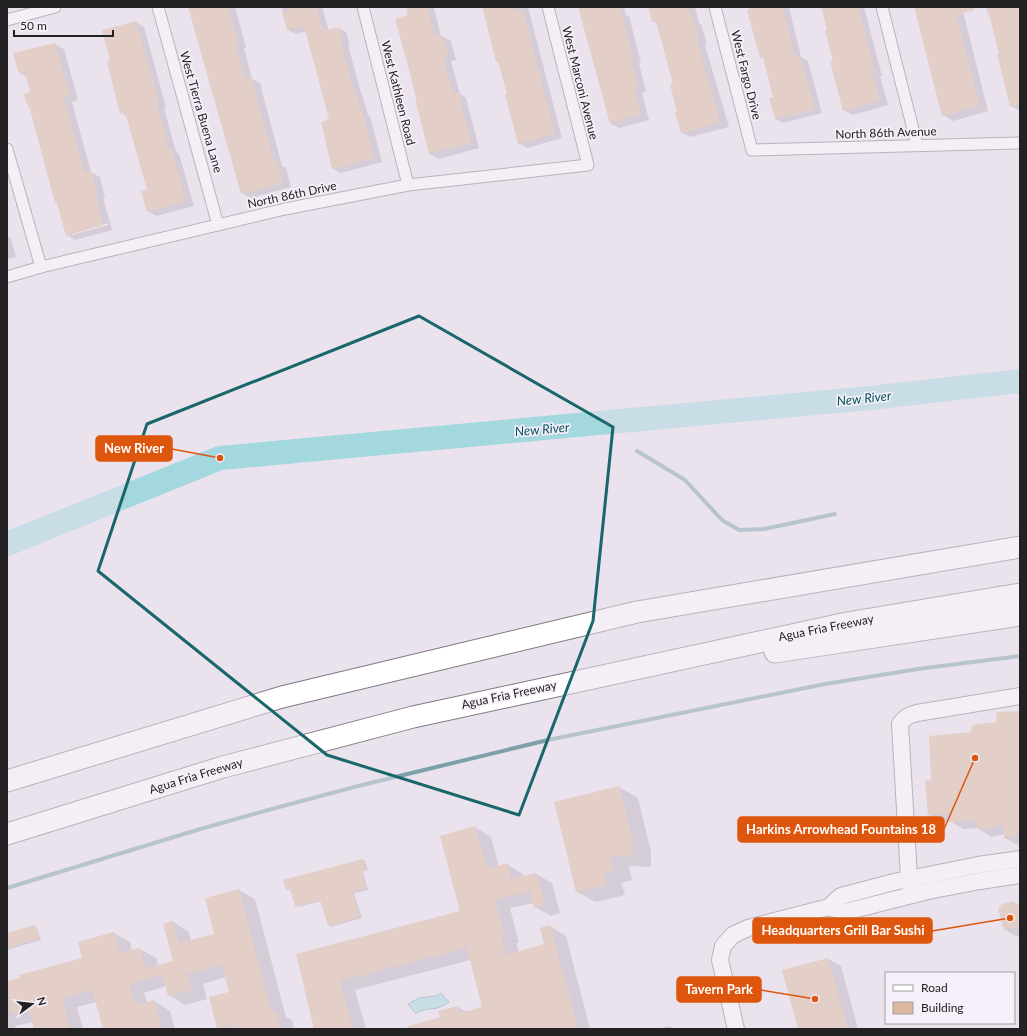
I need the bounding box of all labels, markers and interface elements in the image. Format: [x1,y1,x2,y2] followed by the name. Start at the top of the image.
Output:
[14,12,113,38] scale bar
[20,18,47,33] text: 50 m
[559,25,602,141] street label: West Marconi Avenue
[728,29,765,121] street label: West Fargo Drive
[378,39,419,147] street label: West Kathleen Road
[177,49,226,174] street label: West Tierra Buena Lane
[835,123,937,142] street label: North 86th Avenue
[246,178,338,211] street label: North 86th Drive
[836,387,893,409] water label: New River
[514,419,570,439] water label: New River
[96,436,172,461] callout: New River
[104,440,164,456] text: New River
[777,611,876,644] street label: Agua Fria Freeway
[460,677,559,712] street label: Agua Fria Freeway
[147,754,245,797] street label: Agua Fria Freeway
[738,817,944,842] callout: Harkins Arrowhead Fountains 18
[746,821,936,837] text: Harkins Arrowhead Fountains 18
[753,918,932,943] callout: Headquarters Grill Bar Sushi
[762,922,924,938] text: Headquarters Grill Bar Sushi
[885,972,1015,1024] legend
[677,977,761,1002] callout: Tavern Park
[921,980,948,995] text: Road
[685,981,753,997] text: Tavern Park
[12,984,52,1024] north arrow
[35,996,50,1007] text: N
[921,1000,964,1015] text: Building

